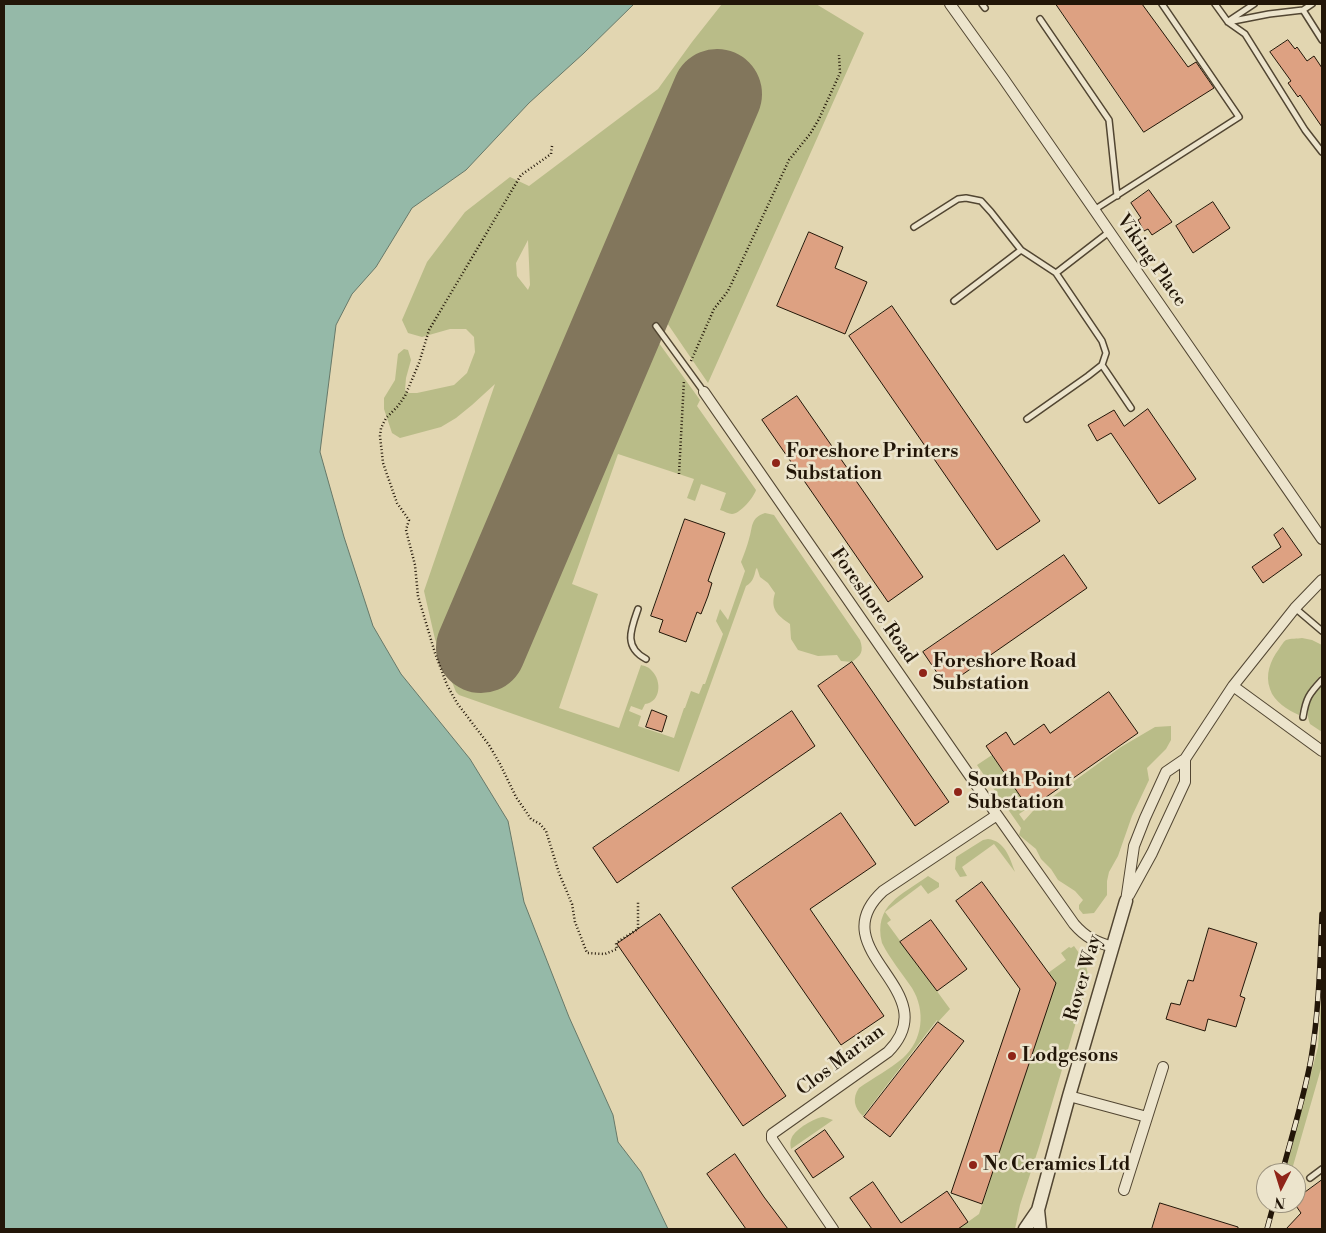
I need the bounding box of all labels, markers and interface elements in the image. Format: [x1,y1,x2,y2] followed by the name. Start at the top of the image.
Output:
[1111,210,1191,312] street label: Viking Place
[786,441,958,485] place label: Foreshore Printers Substation
[770,457,782,469] marker: Foreshore Printers Substation
[825,544,921,668] street label: Foreshore Road
[933,651,1077,695] place label: Foreshore Road Substation
[917,667,929,679] marker: Foreshore Road Substation
[968,770,1072,814] place label: South Point Substation
[952,786,964,798] marker: South Point Substation
[1061,932,1107,1024] street label: Rover Way
[793,1021,889,1101] street label: Clos Marian
[1022,1045,1118,1067] place label: Lodgesons
[1006,1050,1018,1062] marker: Lodgesons
[983,1154,1130,1176] place label: Nc Ceramics Ltd
[967,1159,979,1171] marker: Nc Ceramics Ltd
[1256,1163,1306,1213] north arrow
[1273,1192,1286,1211] text: N

